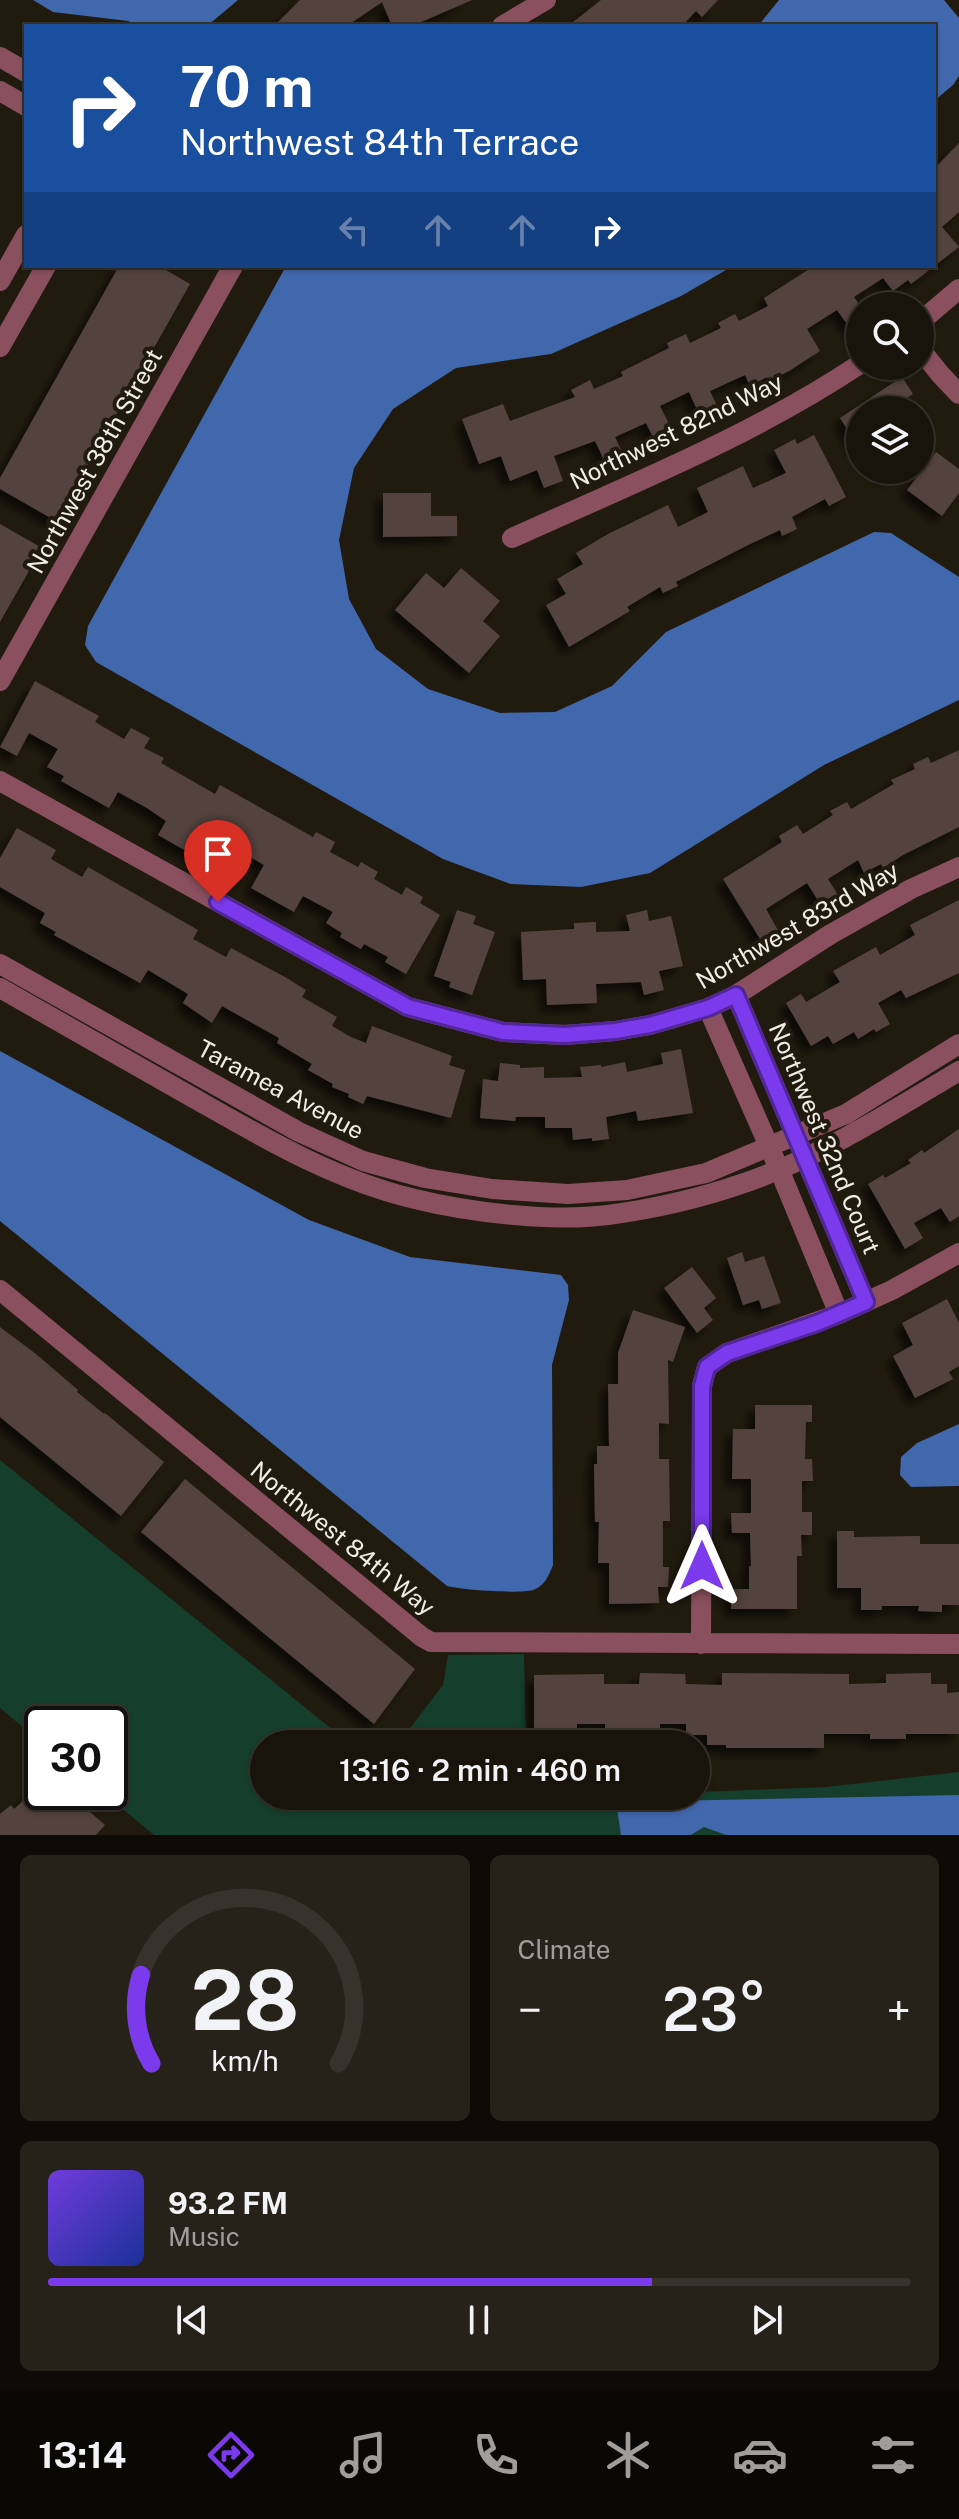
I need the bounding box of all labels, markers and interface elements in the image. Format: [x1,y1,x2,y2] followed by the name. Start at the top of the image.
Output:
[180,54,313,120] text: 70 m
[48,56,152,160] icon: right
[180,121,579,163] text: Northwest 84th Terrace
[332,208,376,252] icon: left
[416,208,460,252] icon: ahead
[500,208,544,252] icon: ahead
[584,208,628,252] icon: right
[846,292,934,484] map controls
[846,292,934,380] button: search
[21,344,167,578] street label: Northwest 38th Street
[565,367,787,495] street label: Northwest 82nd Way
[846,396,934,484] button: layers
[184,820,252,902] pin
[196,832,240,876] icon: arrive
[691,856,903,994] street label: Northwest 83rd Way
[764,1018,886,1258] street label: Northwest 32nd Court
[193,1033,369,1145] street label: Taramea Avenue
[245,1455,441,1621] street label: Northwest 84th Way
[660,1524,744,1608] position arrow
[24,1706,128,1810] speed limit sign: 30
[339,1752,621,1788] text: 13:16 · 2 min · 460 m
[518,1934,611,1965] text: Climate
[190,1951,299,2049] text: 28
[662,1974,766,2045] text: 23°
[518,1984,542,2036] text: −
[887,1984,911,2036] text: +
[211,2044,278,2077] text: km/h
[168,2185,288,2221] text: 93.2 FM
[168,2221,240,2252] text: Music
[170,2298,214,2342] icon: previous
[457,2298,501,2342] icon: pause
[745,2298,789,2342] icon: next
[203,2427,259,2483] icon: directions
[335,2427,391,2483] icon: music
[468,2427,524,2483] icon: phone
[600,2427,656,2483] icon: climate
[732,2427,788,2483] icon: car
[865,2427,921,2483] icon: filters
[38,2434,126,2476] text: 13:14

